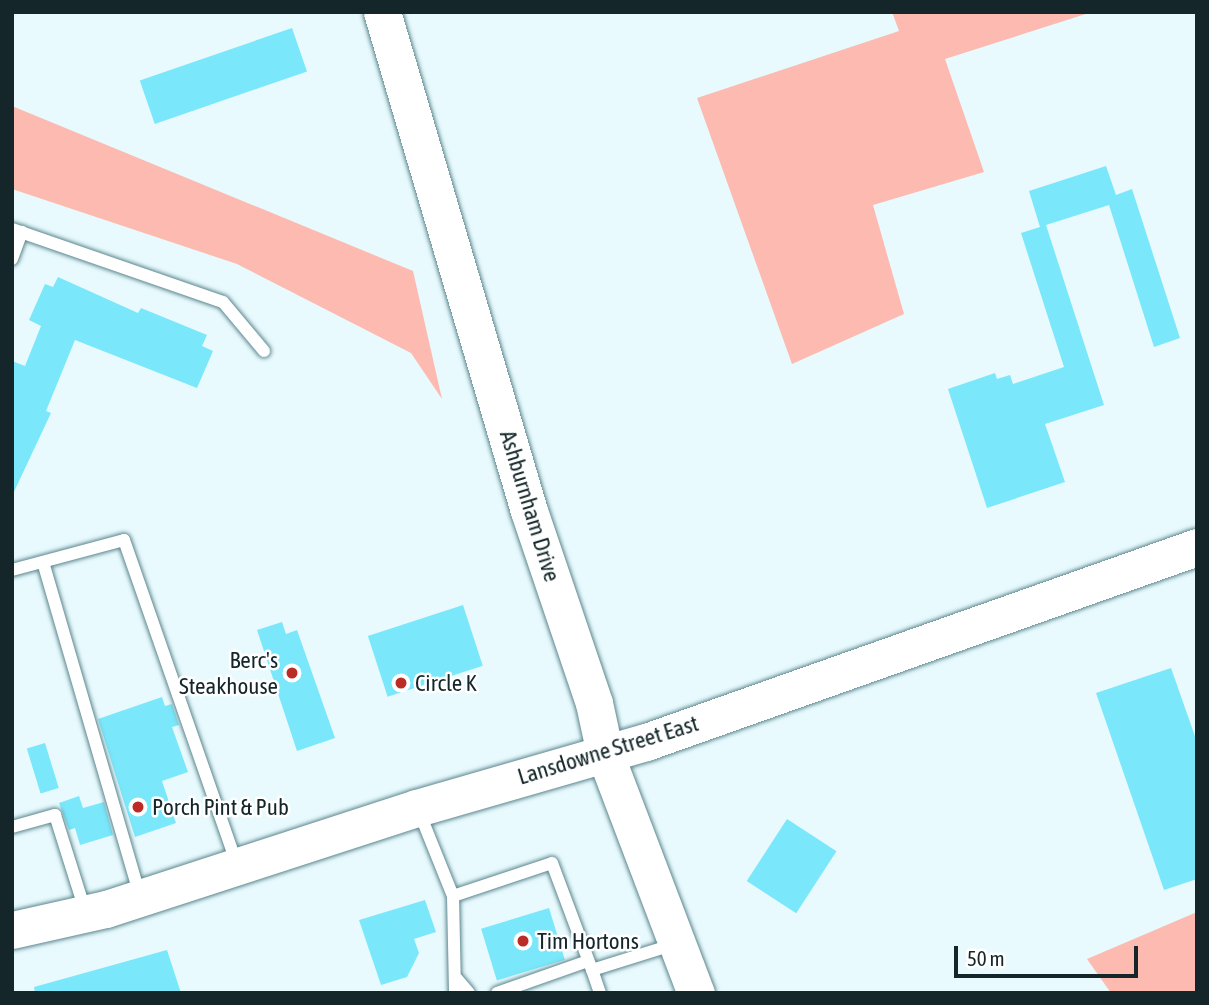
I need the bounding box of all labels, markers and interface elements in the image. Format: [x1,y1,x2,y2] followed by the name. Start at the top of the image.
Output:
[494,427,566,585] street label: Ashburnham Drive
[179,646,278,700] place label: Berc's Steakhouse
[284,665,300,681] marker: Berc's Steakhouse
[415,669,477,697] place label: Circle K
[393,675,409,691] marker: Circle K
[514,709,702,791] street label: Lansdowne Street East
[152,793,289,821] place label: Porch Pint & Pub
[130,799,146,815] marker: Porch Pint & Pub
[537,927,639,955] place label: Tim Hortons
[957,932,1141,976] scale bar
[515,933,531,949] marker: Tim Hortons
[967,946,1005,970] text: 50 m

